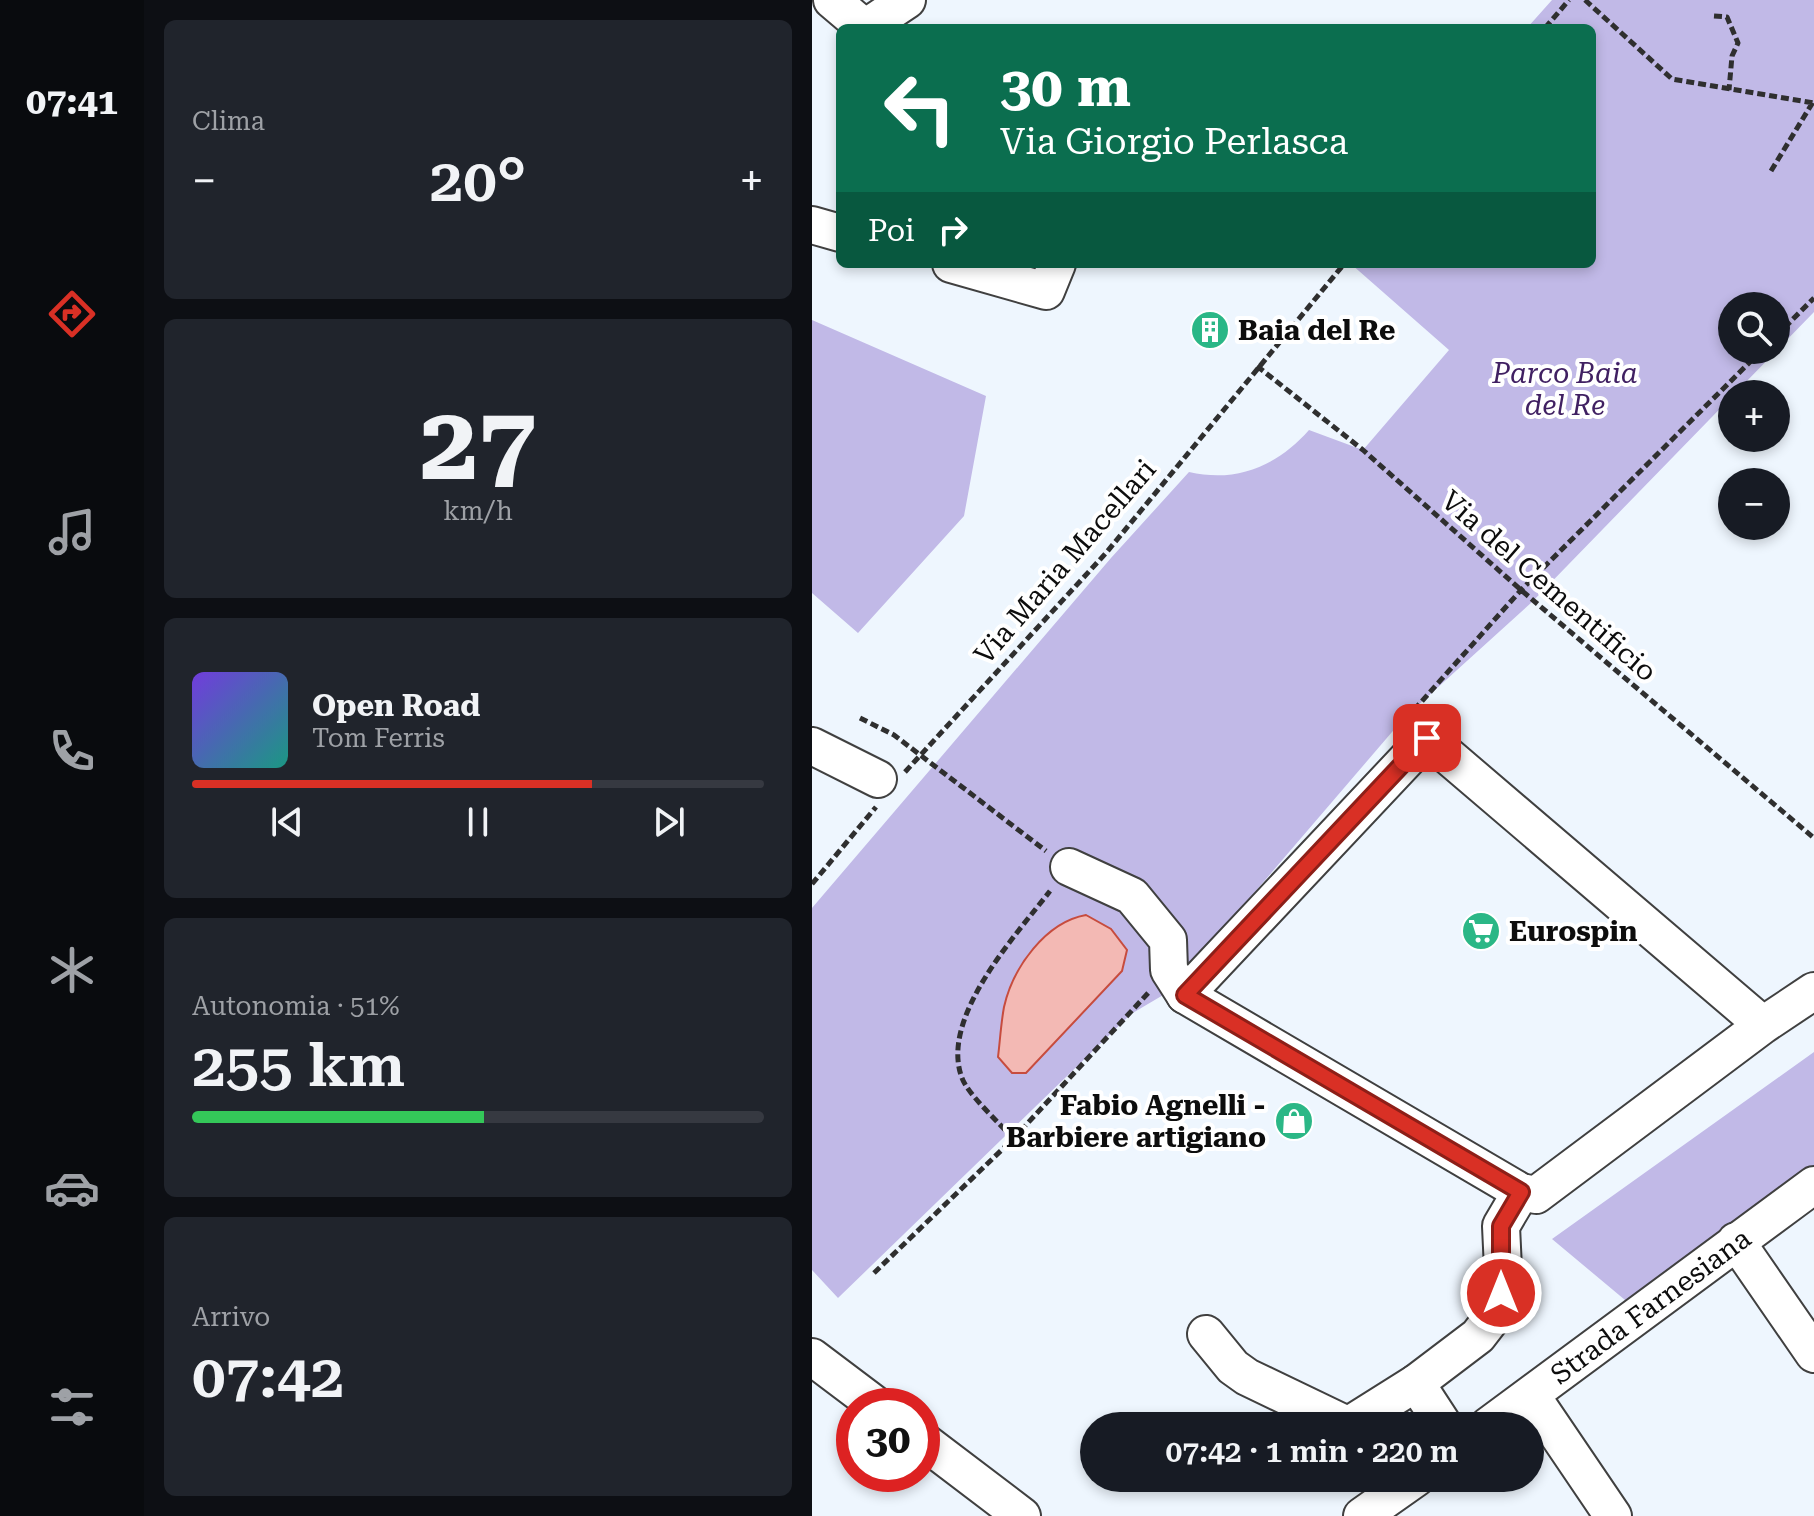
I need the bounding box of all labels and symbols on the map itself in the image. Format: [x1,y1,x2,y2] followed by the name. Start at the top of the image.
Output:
[1189,309,1231,351] building icon: Baia del Re
[1238,314,1395,347] place label: Baia del Re
[1491,357,1638,422] park label: Parco Baia del Re
[967,453,1163,671] street label: Via Maria Macellari
[1435,484,1663,688] street label: Via del Cementificio
[1393,704,1461,772] pin
[1460,910,1502,952] supermarket icon: Eurospin
[1509,915,1638,948] place label: Eurospin
[1006,1089,1266,1154] place label: Fabio Agnelli - Barbiere artigiano
[1273,1100,1315,1142] shop icon: Fabio Agnelli - Barbiere artigiano
[1544,1221,1757,1391] street label: Strada Farnesiana
[1459,1251,1543,1335] position arrow
[836,1388,940,1492] speed limit sign: 30

